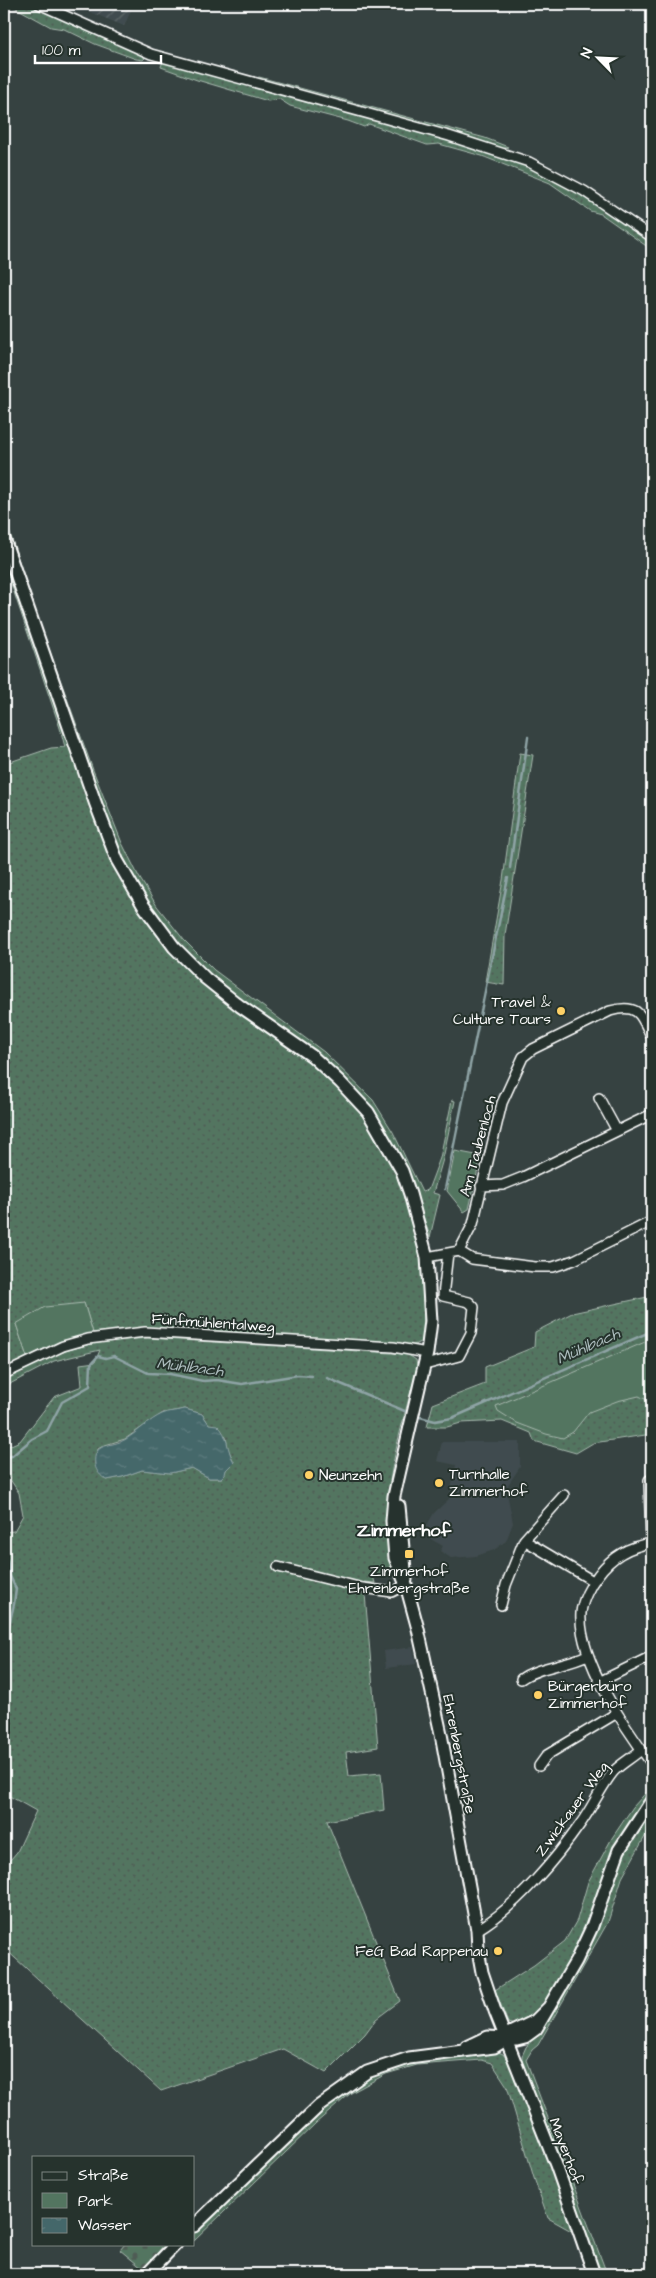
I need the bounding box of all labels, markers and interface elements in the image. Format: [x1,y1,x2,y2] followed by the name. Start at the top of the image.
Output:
[35,32,161,64] scale bar
[574,32,624,82] north arrow
[42,40,81,61] text: 100 m
[576,45,598,61] text: N
[453,992,551,1030] place label: Travel & Culture Tours
[555,1005,567,1017] marker: Travel & Culture Tours
[454,1093,502,1199] street label: Am Taubenloch
[151,1308,275,1339] street label: Fünfmühlentalweg
[553,1322,624,1370] water label: Mühlbach
[155,1352,226,1382] water label: Mühlbach
[449,1464,528,1502] place label: Turnhalle Zimmerhof
[319,1465,383,1486] place label: Neunzehn
[303,1469,315,1481] marker: Neunzehn
[433,1477,445,1489] marker: Turnhalle Zimmerhof
[357,1518,452,1543] district label: Zimmerhof
[403,1548,415,1560] marker: Zimmerhof Ehrenbergstraße
[348,1561,470,1600] place label: Zimmerhof Ehrenbergstraße
[548,1676,632,1714] place label: Bürgerbüro Zimmerhof
[532,1689,544,1701] marker: Bürgerbüro Zimmerhof
[436,1693,481,1816] street label: Ehrenbergstraße
[530,1757,615,1861] street label: Zwickauer Weg
[355,1941,488,1962] place label: FeG Bad Rappenau
[492,1945,504,1957] marker: FeG Bad Rappenau
[543,2115,588,2188] street label: Mayerhof
[32,2156,195,2246] legend
[78,2165,128,2186] text: Straße
[78,2191,113,2212] text: Park
[78,2215,131,2236] text: Wasser

